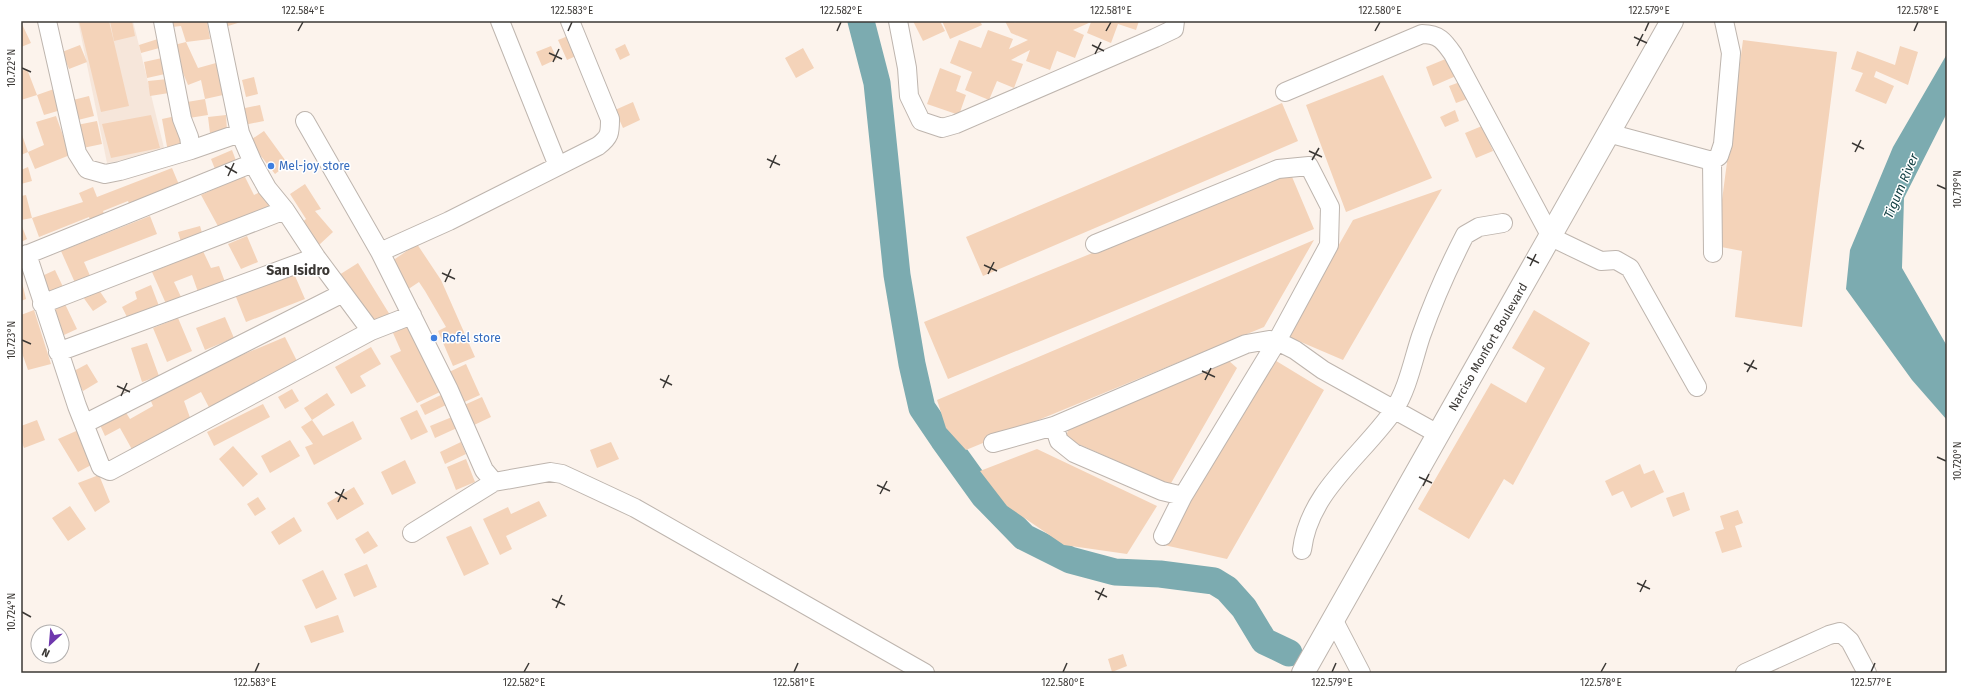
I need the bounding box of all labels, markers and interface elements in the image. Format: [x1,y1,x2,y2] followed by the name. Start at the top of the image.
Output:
[281,5,325,17] text: 122.584°E
[551,5,593,17] text: 122.583°E
[820,5,862,17] text: 122.582°E
[1090,5,1132,17] text: 122.581°E
[1358,5,1402,17] text: 122.580°E
[1628,5,1670,17] text: 122.579°E
[1897,5,1939,17] text: 122.578°E
[6,49,18,87] text: 10.722°N
[1881,150,1922,221] water label: Tigum River
[279,159,350,173] place label: Mel-joy store
[266,161,276,171] marker: Mel-joy store
[1952,170,1964,208] text: 10.719°N
[266,262,330,279] district label: San Isidro
[1446,281,1530,413] street label: Narciso Monfort Boulevard
[6,321,18,359] text: 10.723°N
[442,331,501,345] place label: Rofel store
[429,333,439,343] marker: Rofel store
[1952,441,1964,481] text: 10.720°N
[6,593,18,631] text: 10.724°N
[30,624,70,664] north arrow
[40,645,52,660] text: N
[234,677,276,689] text: 122.583°E
[503,677,545,689] text: 122.582°E
[773,677,815,689] text: 122.581°E
[1041,677,1085,689] text: 122.580°E
[1311,677,1353,689] text: 122.579°E
[1580,677,1622,689] text: 122.578°E
[1850,677,1892,689] text: 122.577°E

